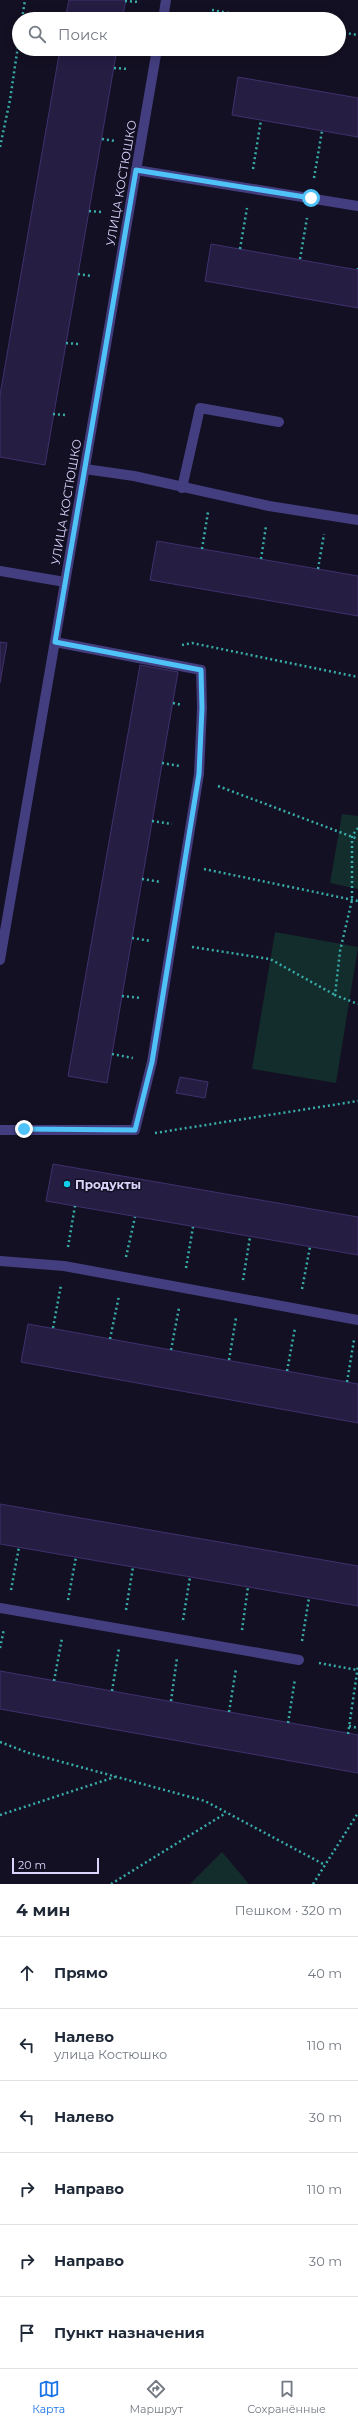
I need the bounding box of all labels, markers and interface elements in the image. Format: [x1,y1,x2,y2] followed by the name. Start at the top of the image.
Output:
[12,12,346,56] search box
[26,23,48,45] icon: search
[58,25,107,44] text: Поиск
[103,119,139,247] street label: УЛИЦА КОСТЮШКО
[302,189,320,207] route start
[48,438,84,566] street label: УЛИЦА КОСТЮШКО
[15,1120,33,1138] route end
[75,1177,141,1192] place label: Продукты
[62,1179,72,1189] marker: Продукты
[12,1856,99,1875] scale bar
[18,1858,46,1872] text: 20 m
[16,1900,70,1920] text: 4 мин
[235,1902,342,1918] text: Пешком · 320 m
[16,1962,38,1984] icon: ahead
[54,1963,108,1982] text: Прямо
[308,1965,342,1981] text: 40 m
[54,2027,114,2046] text: Налево
[16,2034,38,2056] icon: left
[307,2037,342,2053] text: 110 m
[54,2046,167,2062] text: улица Костюшко
[16,2106,38,2128] icon: left
[54,2107,114,2126] text: Налево
[309,2109,342,2125] text: 30 m
[16,2178,38,2200] icon: right
[54,2179,124,2198] text: Направо
[307,2181,342,2197] text: 110 m
[16,2250,38,2272] icon: right
[54,2251,124,2270] text: Направо
[309,2253,342,2269] text: 30 m
[16,2322,38,2344] icon: arrive
[54,2323,205,2342] text: Пункт назначения
[32,2378,65,2416] tab: Карта
[129,2378,183,2416] tab: Маршрут
[247,2378,326,2416] tab: Сохранённые

